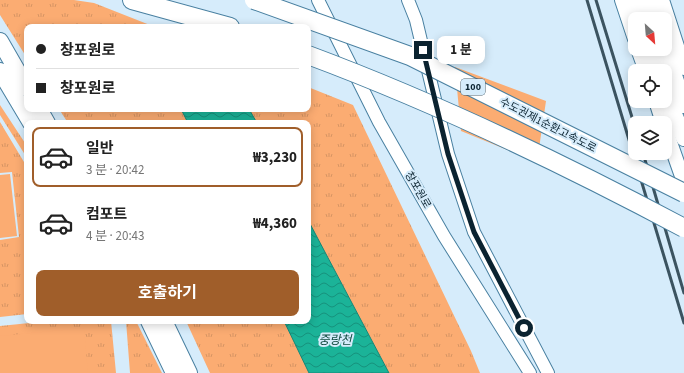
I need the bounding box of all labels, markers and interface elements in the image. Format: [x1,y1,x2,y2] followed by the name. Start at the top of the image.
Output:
[628,12,672,56] north arrow
[628,12,672,160] map controls
[437,36,485,64] callout: 1 분
[60,40,115,61] text: 창포원로
[414,41,432,59] route end
[450,41,472,59] text: 1 분
[628,64,672,108] button: locate
[60,78,115,99] text: 창포원로
[461,79,485,95] road number: 100
[497,94,599,156] street label: 수도권제1순환고속도로
[628,116,672,160] button: layers
[86,138,114,159] text: 일반
[38,139,74,175] icon: car
[253,147,297,168] text: ₩3,230
[86,161,145,179] text: 3 분 · 20:42
[401,169,435,211] street label: 창포원로
[86,204,127,225] text: 컴포트
[38,205,74,241] icon: car
[253,213,297,234] text: ₩4,360
[86,227,145,245] text: 4 분 · 20:43
[36,270,299,316] button: 호출하기
[515,319,533,337] route start
[318,332,354,349] water label: 중랑천

